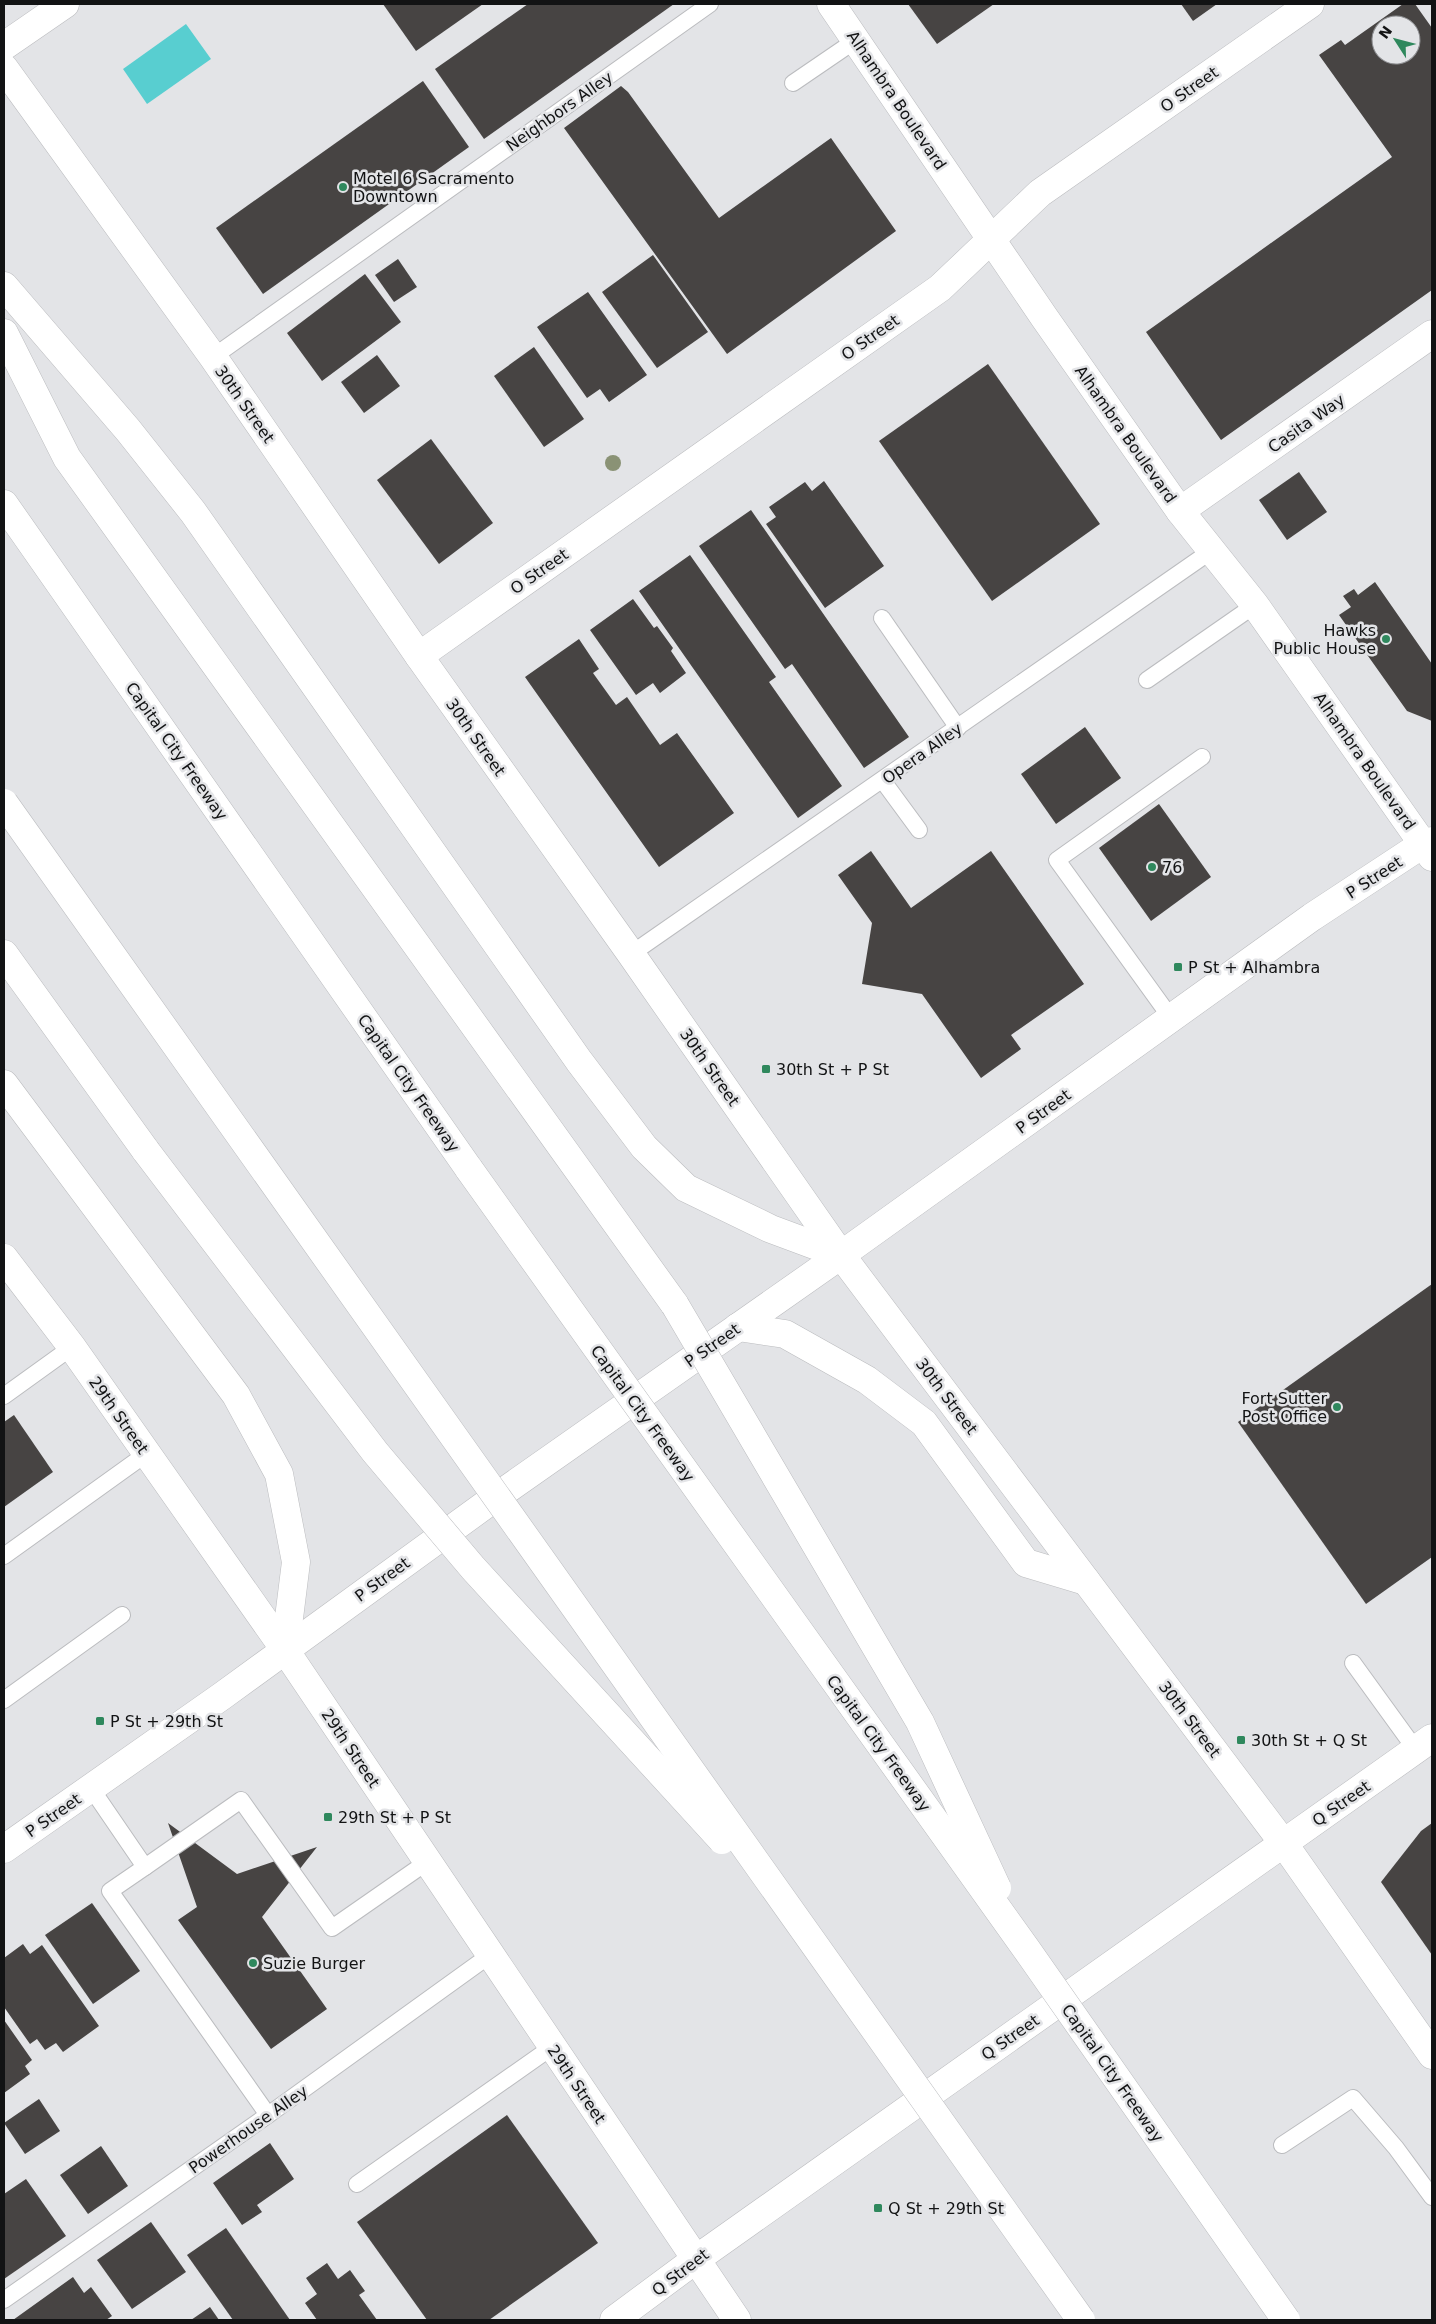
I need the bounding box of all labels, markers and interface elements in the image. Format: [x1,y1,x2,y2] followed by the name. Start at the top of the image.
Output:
[1371,15,1421,65] north arrow
[1376,23,1395,42] text: N
[843,27,950,173] street label: Alhambra Boulevard
[1157,63,1222,116] street label: O Street
[502,68,616,155] street label: Neighbors Alley
[353,169,514,206] place label: Motel 6 Sacramento Downtown
[337,181,349,193] marker: Motel 6 Sacramento Downtown
[838,311,903,364] street label: O Street
[211,362,278,447] street label: 30th Street
[1071,362,1180,507] street label: Alhambra Boulevard
[1264,390,1348,457] street label: Casita Way
[507,545,572,598] street label: O Street
[1273,621,1376,658] place label: Hawks Public House
[1380,633,1392,645] marker: Hawks Public House
[122,679,231,824] street label: Capital City Freeway
[1310,689,1419,834] street label: Alhambra Boulevard
[442,695,509,780] street label: 30th Street
[879,719,966,788] street label: Opera Alley
[1343,852,1406,903] street label: P Street
[1162,858,1182,877] place label: 76
[1146,861,1158,873] marker: 76
[1188,958,1320,977] place label: P St + Alhambra
[1172,961,1184,973] marker: P St + Alhambra
[354,1011,463,1156] street label: Capital City Freeway
[676,1025,743,1110] street label: 30th Street
[776,1060,889,1079] place label: 30th St + P St
[760,1063,772,1075] marker: 30th St + P St
[1012,1085,1075,1138] street label: P Street
[681,1319,744,1371] street label: P Street
[587,1341,698,1485] street label: Capital City Freeway
[912,1354,981,1438] street label: 30th Street
[85,1373,152,1458] street label: 29th Street
[1241,1389,1327,1426] place label: Fort Sutter Post Office
[1331,1401,1343,1413] marker: Fort Sutter Post Office
[351,1553,414,1606] street label: P Street
[823,1671,934,1815] street label: Capital City Freeway
[1155,1677,1224,1761] street label: 30th Street
[317,1705,384,1791] street label: 29th Street
[110,1712,223,1731] place label: P St + 29th St
[94,1715,106,1727] marker: P St + 29th St
[1251,1731,1367,1750] place label: 30th St + Q St
[1235,1734,1247,1746] marker: 30th St + Q St
[1309,1777,1374,1830] street label: Q Street
[22,1789,85,1841] street label: P Street
[338,1808,451,1827] place label: 29th St + P St
[322,1811,334,1823] marker: 29th St + P St
[263,1954,365,1973] place label: Suzie Burger
[247,1957,259,1969] marker: Suzie Burger
[1058,2001,1167,2146] street label: Capital City Freeway
[978,2011,1043,2064] street label: Q Street
[543,2041,610,2127] street label: 29th Street
[185,2081,311,2178] street label: Powerhouse Alley
[888,2199,1004,2218] place label: Q St + 29th St
[872,2202,884,2214] marker: Q St + 29th St
[648,2245,712,2300] street label: Q Street

